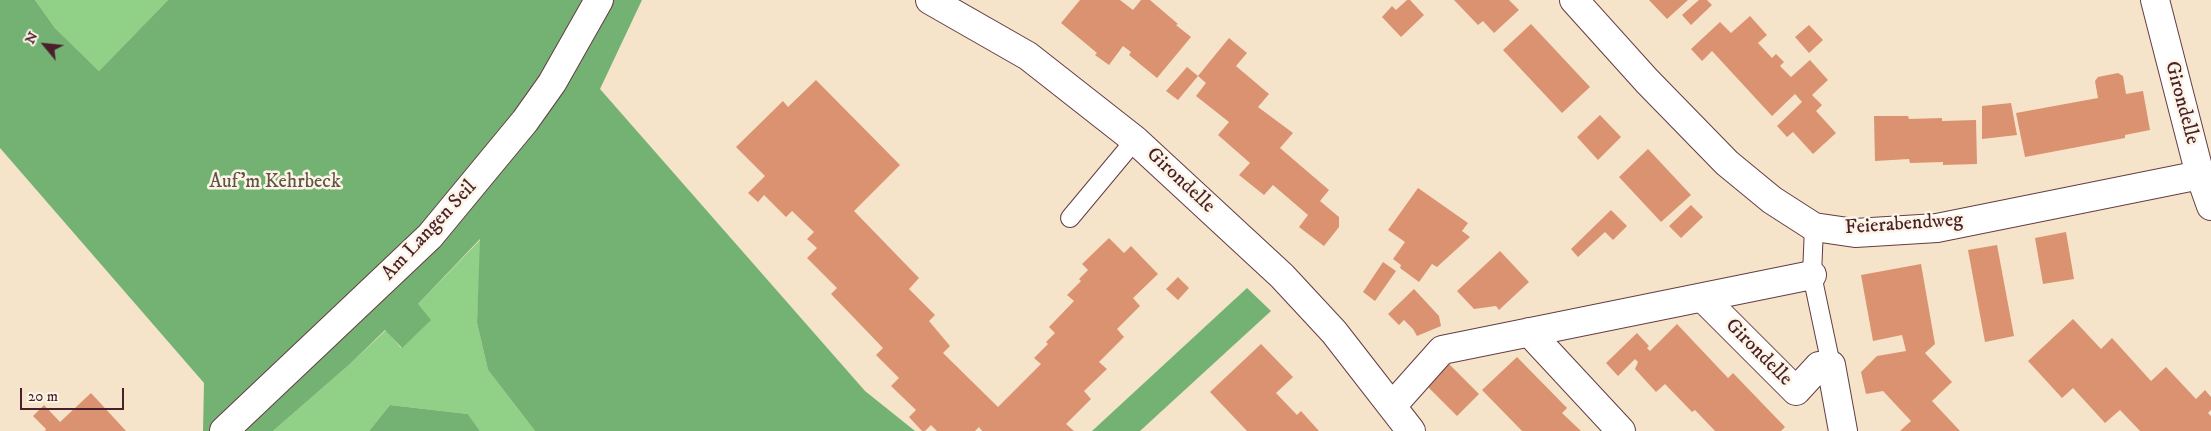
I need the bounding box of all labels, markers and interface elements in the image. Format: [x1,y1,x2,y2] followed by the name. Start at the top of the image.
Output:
[20,20,70,70] north arrow
[21,29,42,47] text: N
[2158,59,2204,147] street label: Girondelle
[1141,143,1219,219] street label: Girondelle
[209,171,341,195] park label: Auf'm Kehrbeck
[378,176,482,286] street label: Am Langen Seil
[1844,209,1964,241] street label: Feierabendweg
[1719,314,1797,392] street label: Girondelle
[22,378,126,410] scale bar
[28,387,58,406] text: 20 m

